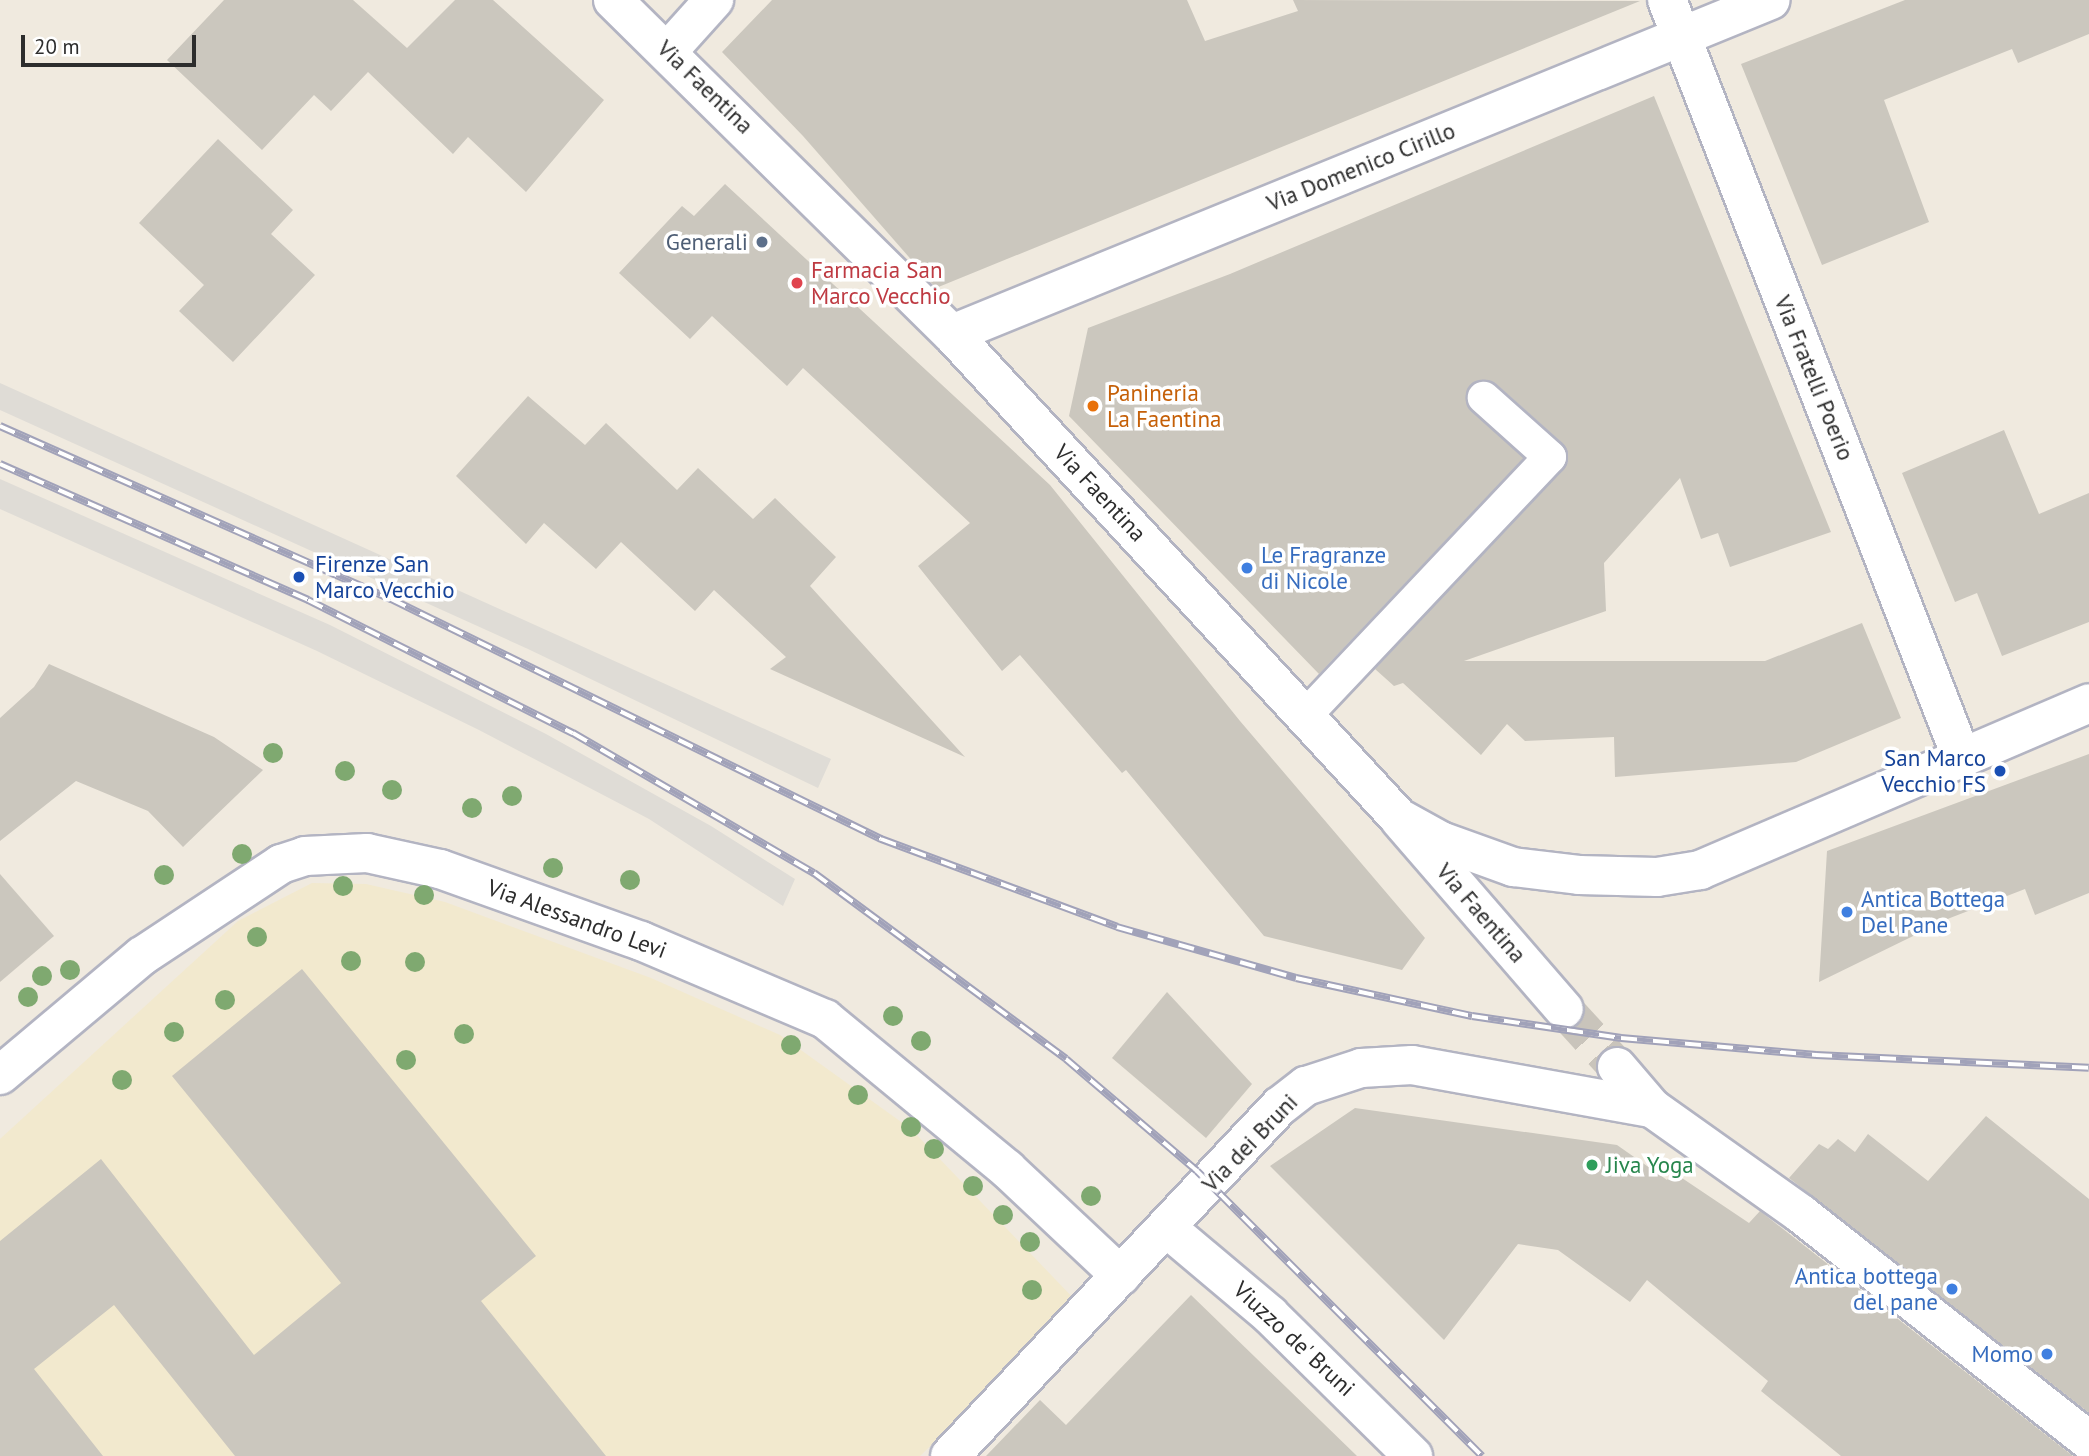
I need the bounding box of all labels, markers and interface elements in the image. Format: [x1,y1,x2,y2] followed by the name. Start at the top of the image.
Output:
[24,21,200,65] scale bar
[34,33,80,60] text: 20 m
[651,35,759,139] street label: Via Faentina
[1263,117,1459,217] street label: Via Domenico Cirillo
[666,228,748,256] place label: Generali
[754,234,770,250] marker: Generali
[811,256,951,310] place label: Farmacia San Marco Vecchio
[789,275,805,291] marker: Farmacia San Marco Vecchio
[1768,292,1860,464] street label: Via Fratelli Poerio
[1107,379,1221,433] place label: Panineria La Faentina
[1085,398,1101,414] marker: Panineria La Faentina
[1048,439,1152,547] street label: Via Faentina
[1261,541,1386,595] place label: Le Fragranze di Nicole
[315,550,455,604] place label: Firenze San Marco Vecchio
[1239,560,1255,576] marker: Le Fragranze di Nicole
[289,567,309,587] marker: Firenze San Marco Vecchio
[1881,744,1986,798] place label: San Marco Vecchio FS
[1992,763,2008,779] marker: San Marco Vecchio FS
[1430,858,1532,968] street label: Via Faentina
[483,874,671,964] street label: Via Alessandro Levi
[1861,885,2005,939] place label: Antica Bottega Del Pane
[1839,904,1855,920] marker: Antica Bottega Del Pane
[1196,1088,1304,1198] street label: Via dei Bruni
[1606,1151,1694,1179] place label: Jiva Yoga
[1584,1157,1600,1173] marker: Jiva Yoga
[1795,1262,1938,1316] place label: Antica bottega del pane
[1227,1275,1361,1403] street label: Viuzzo de' Bruni
[1944,1281,1960,1297] marker: Antica bottega del pane
[1971,1340,2033,1368] place label: Momo
[2039,1346,2055,1362] marker: Momo

